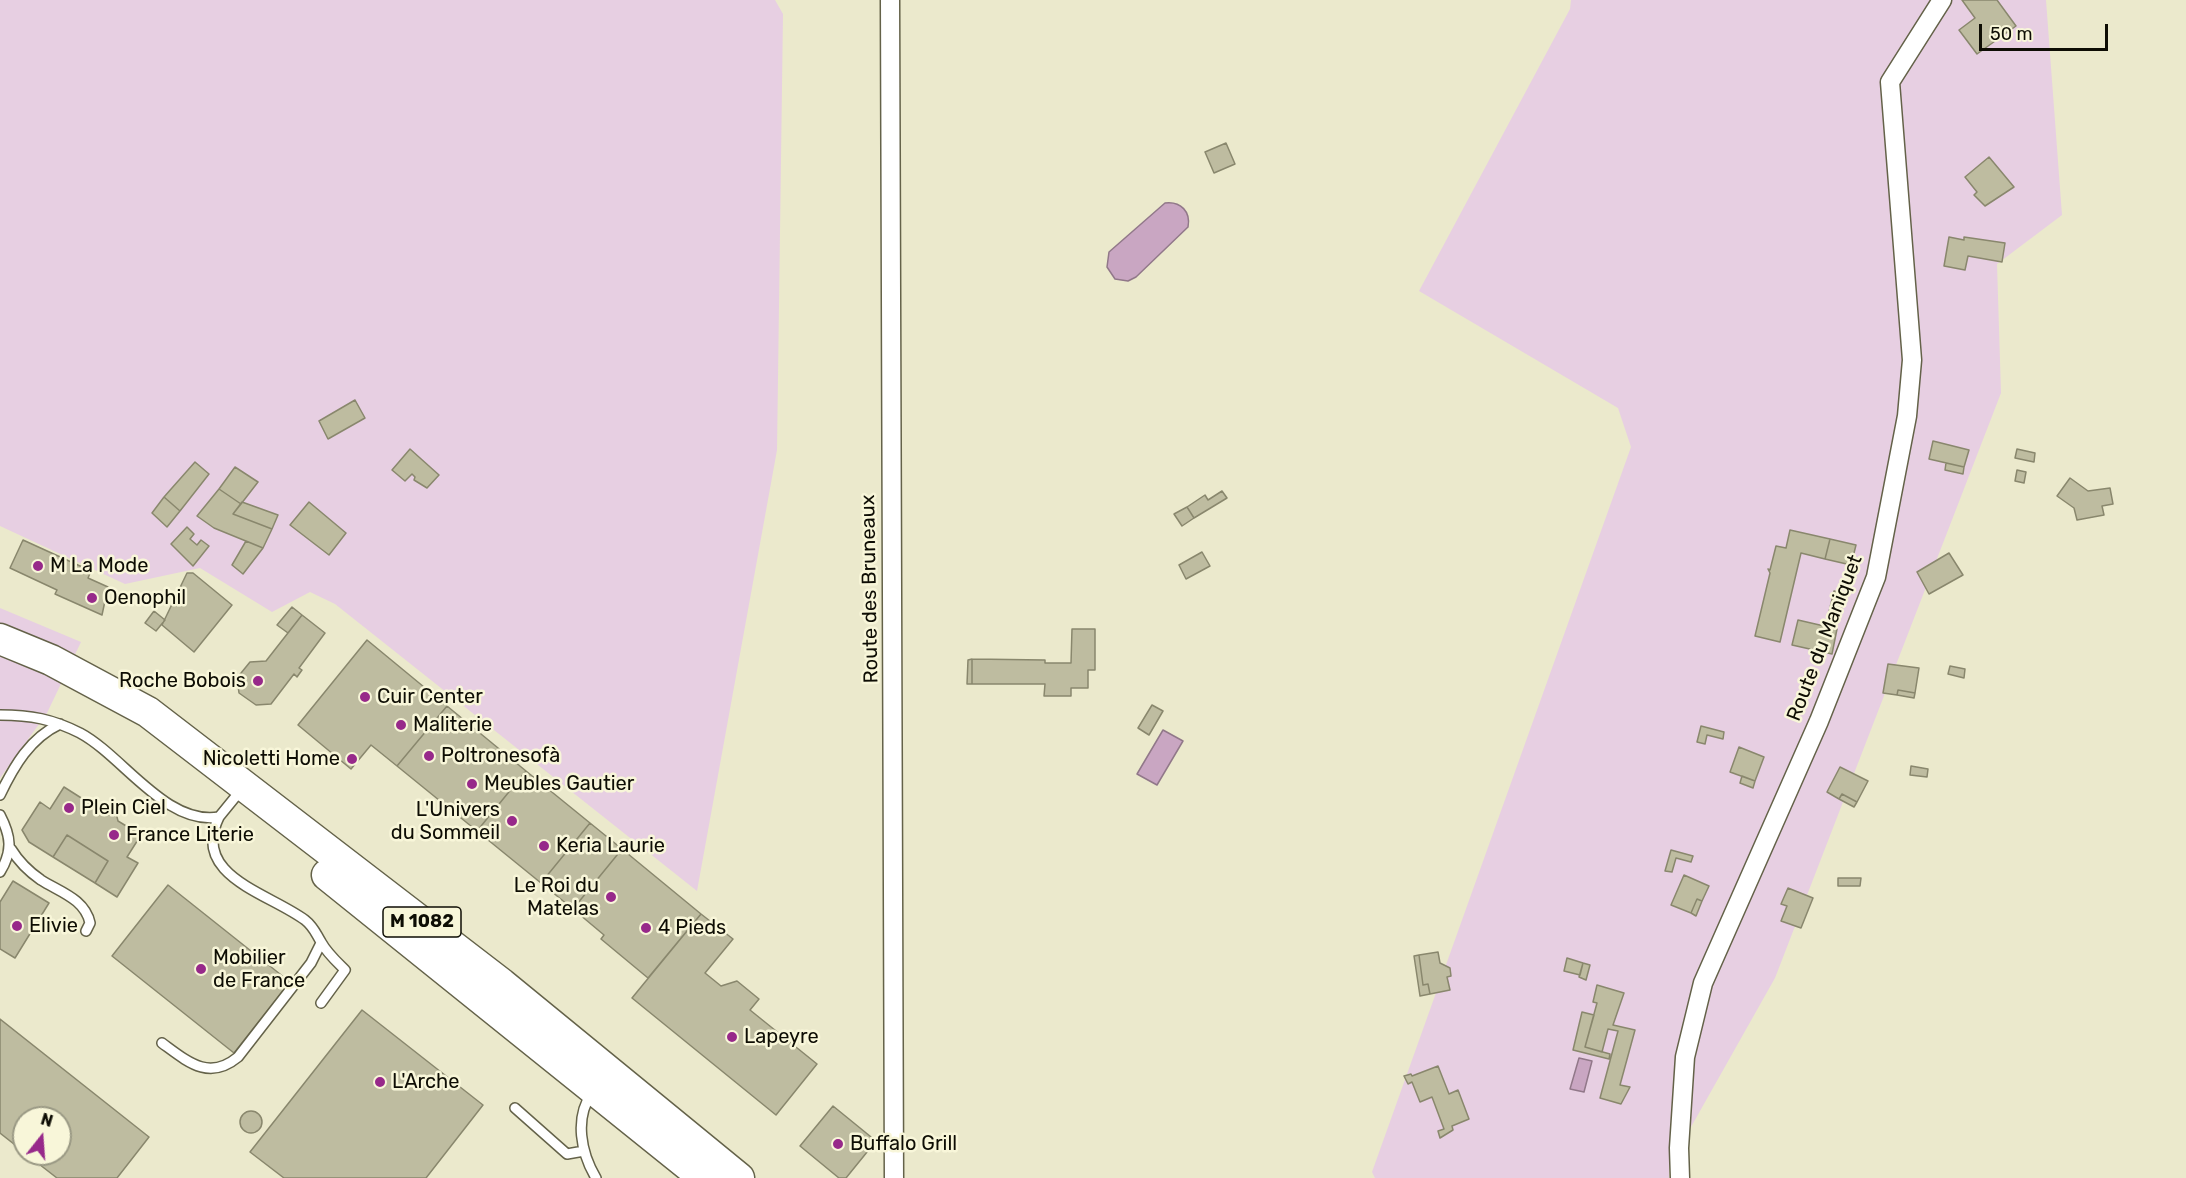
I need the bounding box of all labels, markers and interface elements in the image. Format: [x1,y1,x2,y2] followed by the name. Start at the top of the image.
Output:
[1982,12,2111,50] scale bar
[1990,23,2033,45] text: 50 m
[856,494,884,684] street label: Route des Bruneaux
[1782,552,1868,724] street label: Route du Maniquet
[50,554,148,578] place label: M La Mode
[31,559,45,573] marker: M La Mode
[104,586,186,610] place label: Oenophil
[85,591,99,605] marker: Oenophil
[119,669,246,693] place label: Roche Bobois
[251,674,265,688] marker: Roche Bobois
[377,685,483,709] place label: Cuir Center
[358,690,372,704] marker: Cuir Center
[413,713,492,737] place label: Maliterie
[394,718,408,732] marker: Maliterie
[441,744,560,768] place label: Poltronesofà
[203,747,340,771] place label: Nicoletti Home
[422,749,436,763] marker: Poltronesofà
[345,752,359,766] marker: Nicoletti Home
[484,772,634,796] place label: Meubles Gautier
[465,777,479,791] marker: Meubles Gautier
[81,796,166,820] place label: Plein Ciel
[391,798,500,845] place label: L'Univers du Sommeil
[62,801,76,815] marker: Plein Ciel
[505,814,519,828] marker: L'Univers du Sommeil
[126,823,254,847] place label: France Literie
[107,828,121,842] marker: France Literie
[556,834,665,858] place label: Keria Laurie
[537,839,551,853] marker: Keria Laurie
[514,874,599,921] place label: Le Roi du Matelas
[604,890,618,904] marker: Le Roi du Matelas
[383,907,461,937] road number: M 1082
[29,914,78,938] place label: Elivie
[658,916,726,940] place label: 4 Pieds
[10,919,24,933] marker: Elivie
[639,921,653,935] marker: 4 Pieds
[213,946,305,993] place label: Mobilier de France
[194,962,208,976] marker: Mobilier de France
[744,1025,819,1049] place label: Lapeyre
[725,1030,739,1044] marker: Lapeyre
[392,1070,459,1094] place label: L'Arche
[373,1075,387,1089] marker: L'Arche
[12,1106,72,1166] north arrow
[39,1109,55,1131] text: N
[850,1132,957,1156] place label: Buffalo Grill
[831,1137,845,1151] marker: Buffalo Grill

